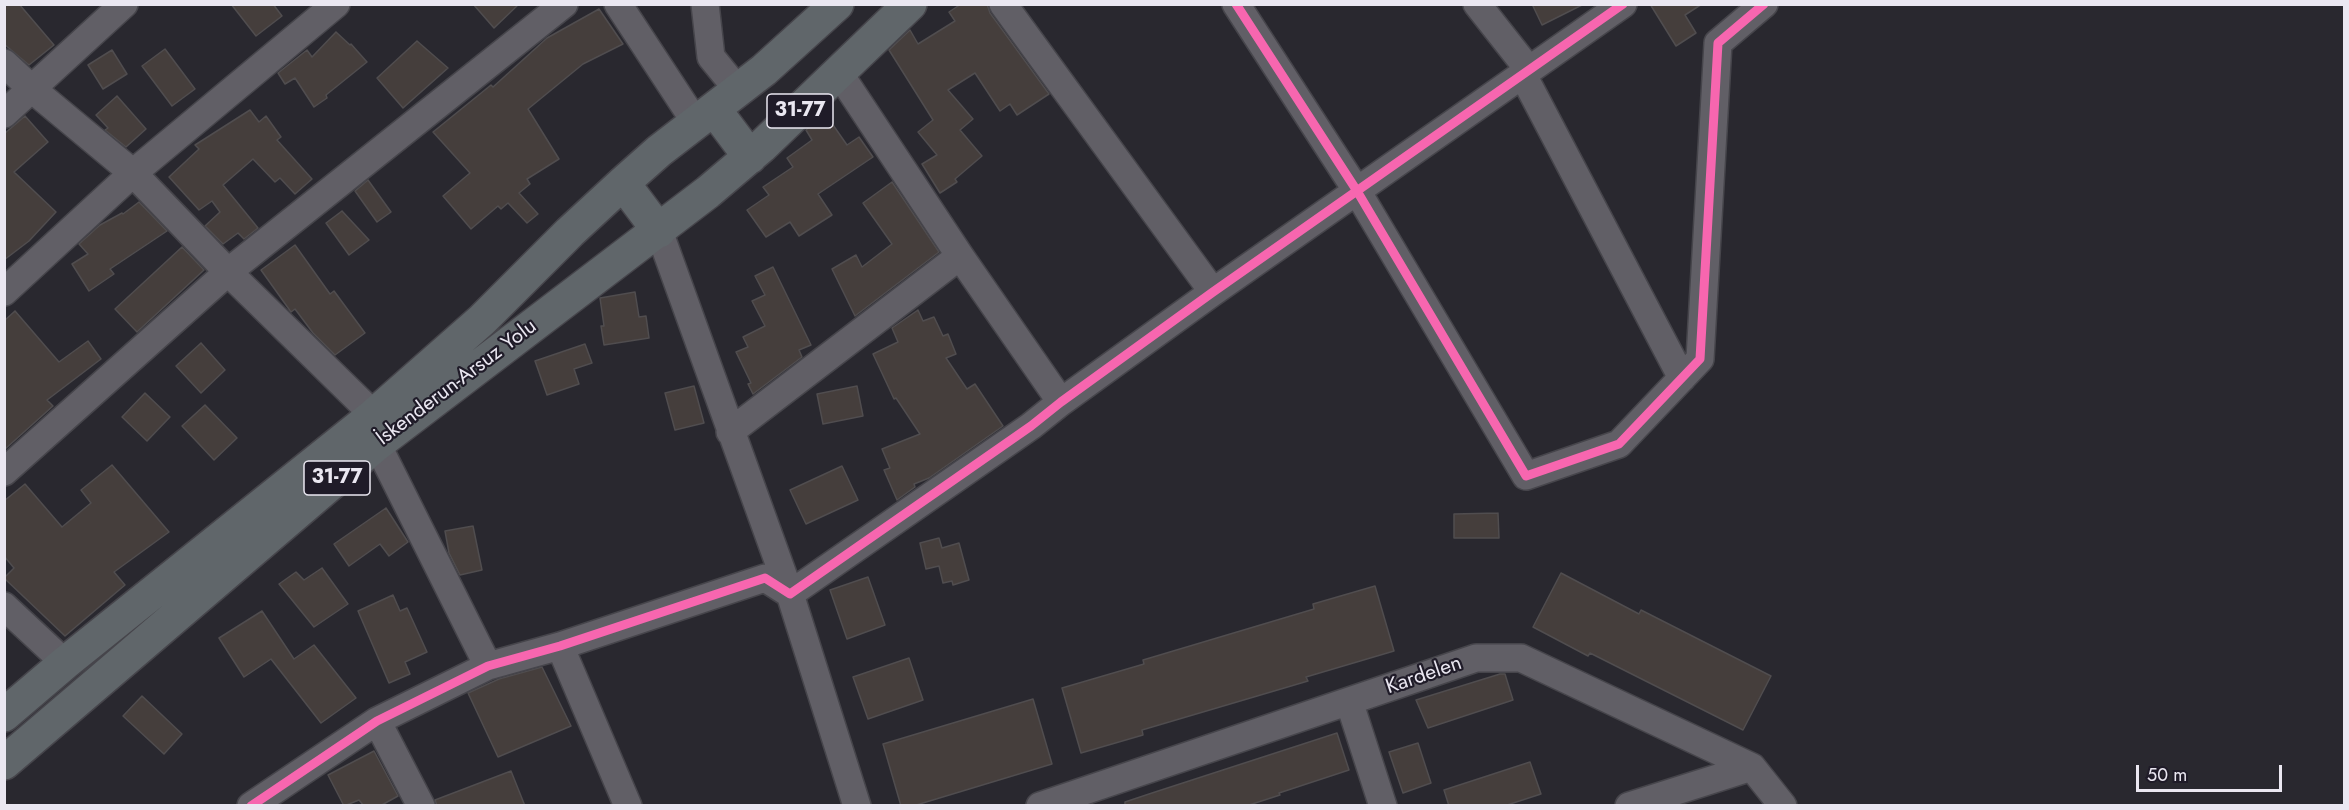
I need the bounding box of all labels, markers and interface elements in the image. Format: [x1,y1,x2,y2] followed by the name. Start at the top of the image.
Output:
[767,94,833,128] road number: 31-77
[372,314,542,452] street label: İskenderun-Arsuz Yolu
[304,461,370,495] road number: 31-77
[1383,651,1465,701] street label: Kardelen
[2139,753,2284,791] scale bar
[2147,762,2187,788] text: 50 m

